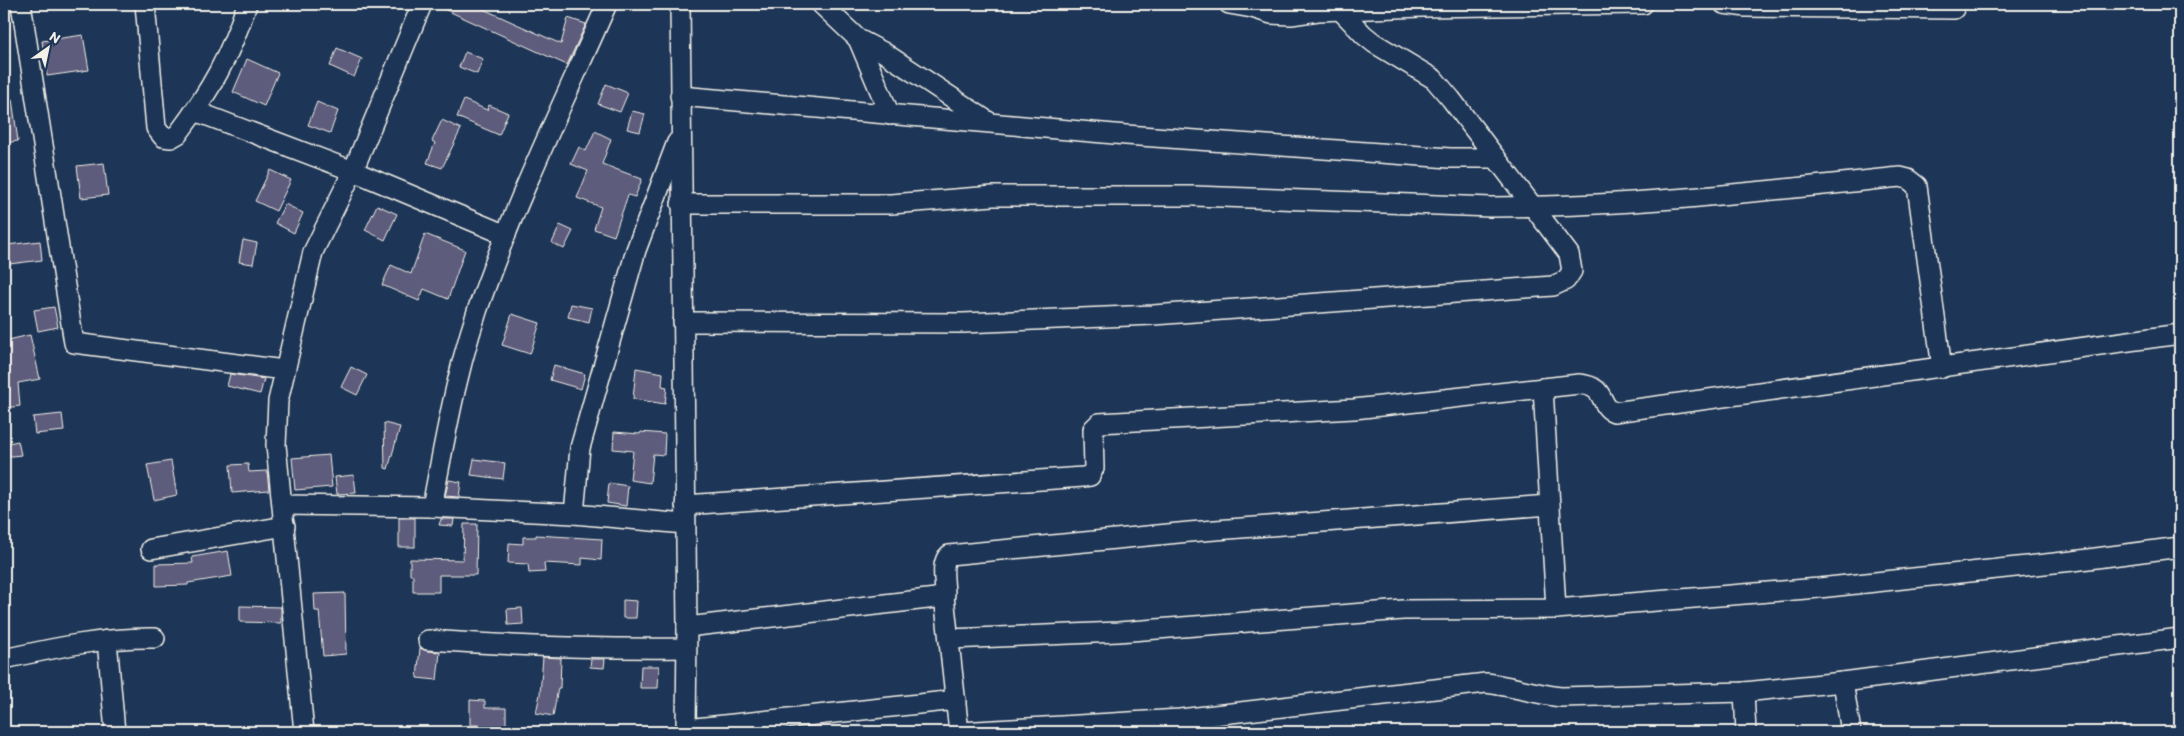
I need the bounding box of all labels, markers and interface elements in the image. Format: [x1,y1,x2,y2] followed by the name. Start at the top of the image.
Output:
[22,22,72,72] north arrow
[46,28,63,47] text: N

